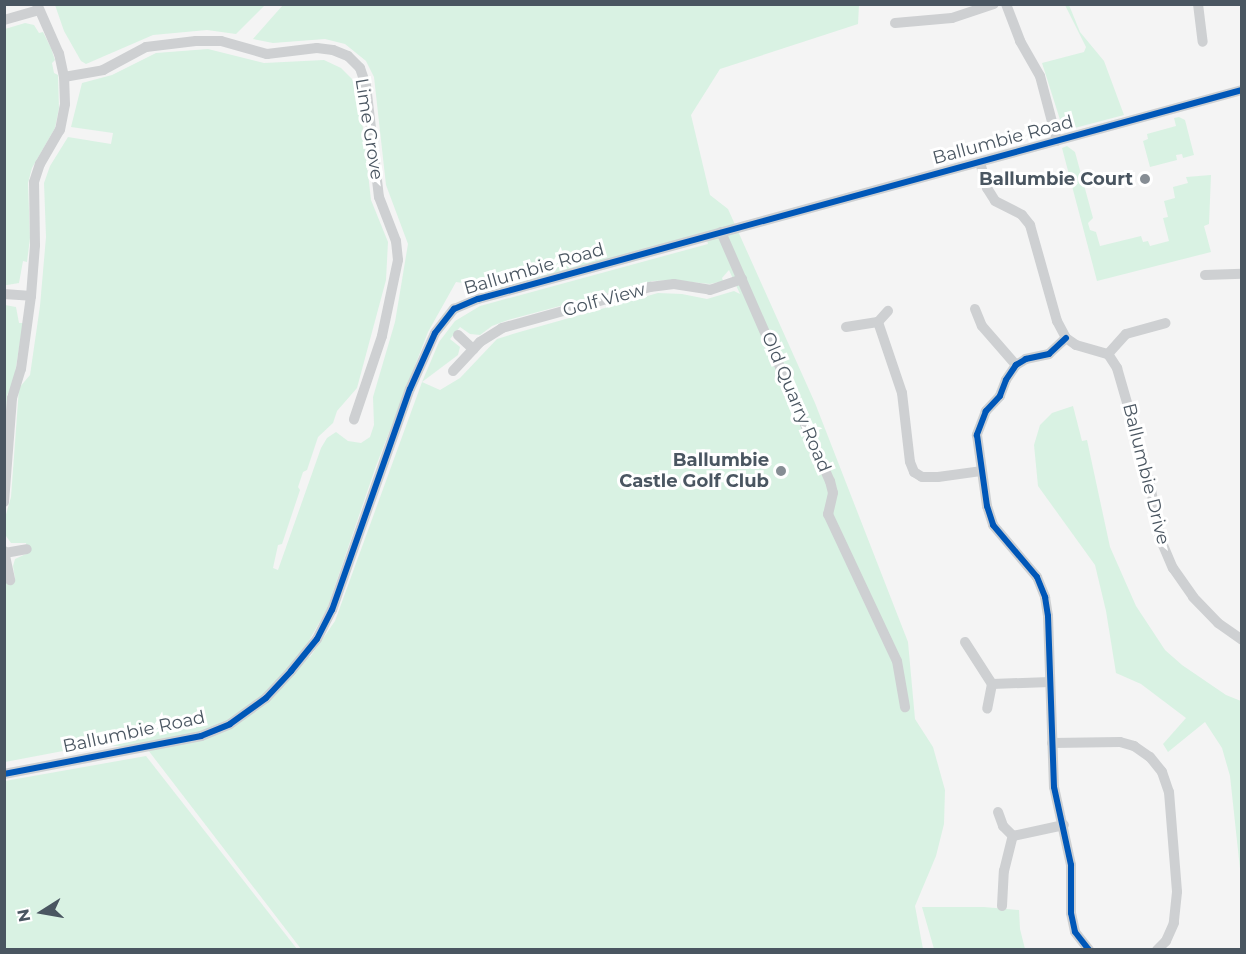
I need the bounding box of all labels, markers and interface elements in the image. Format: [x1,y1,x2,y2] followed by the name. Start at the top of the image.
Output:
[350,77,388,181] street label: Lime Grove
[930,111,1076,169] street label: Ballumbie Road
[979,168,1133,190] place label: Ballumbie Court
[1138,172,1152,186] marker: Ballumbie Court
[461,239,607,299] street label: Ballumbie Road
[560,279,648,321] street label: Golf View
[757,329,835,475] street label: Old Quarry Road
[1118,401,1174,547] street label: Ballumbie Drive
[619,450,769,492] place label: Ballumbie Castle Golf Club
[774,464,788,478] marker: Ballumbie Castle Golf Club
[61,706,207,758] street label: Ballumbie Road
[12,882,72,942] north arrow
[13,907,34,924] text: N

